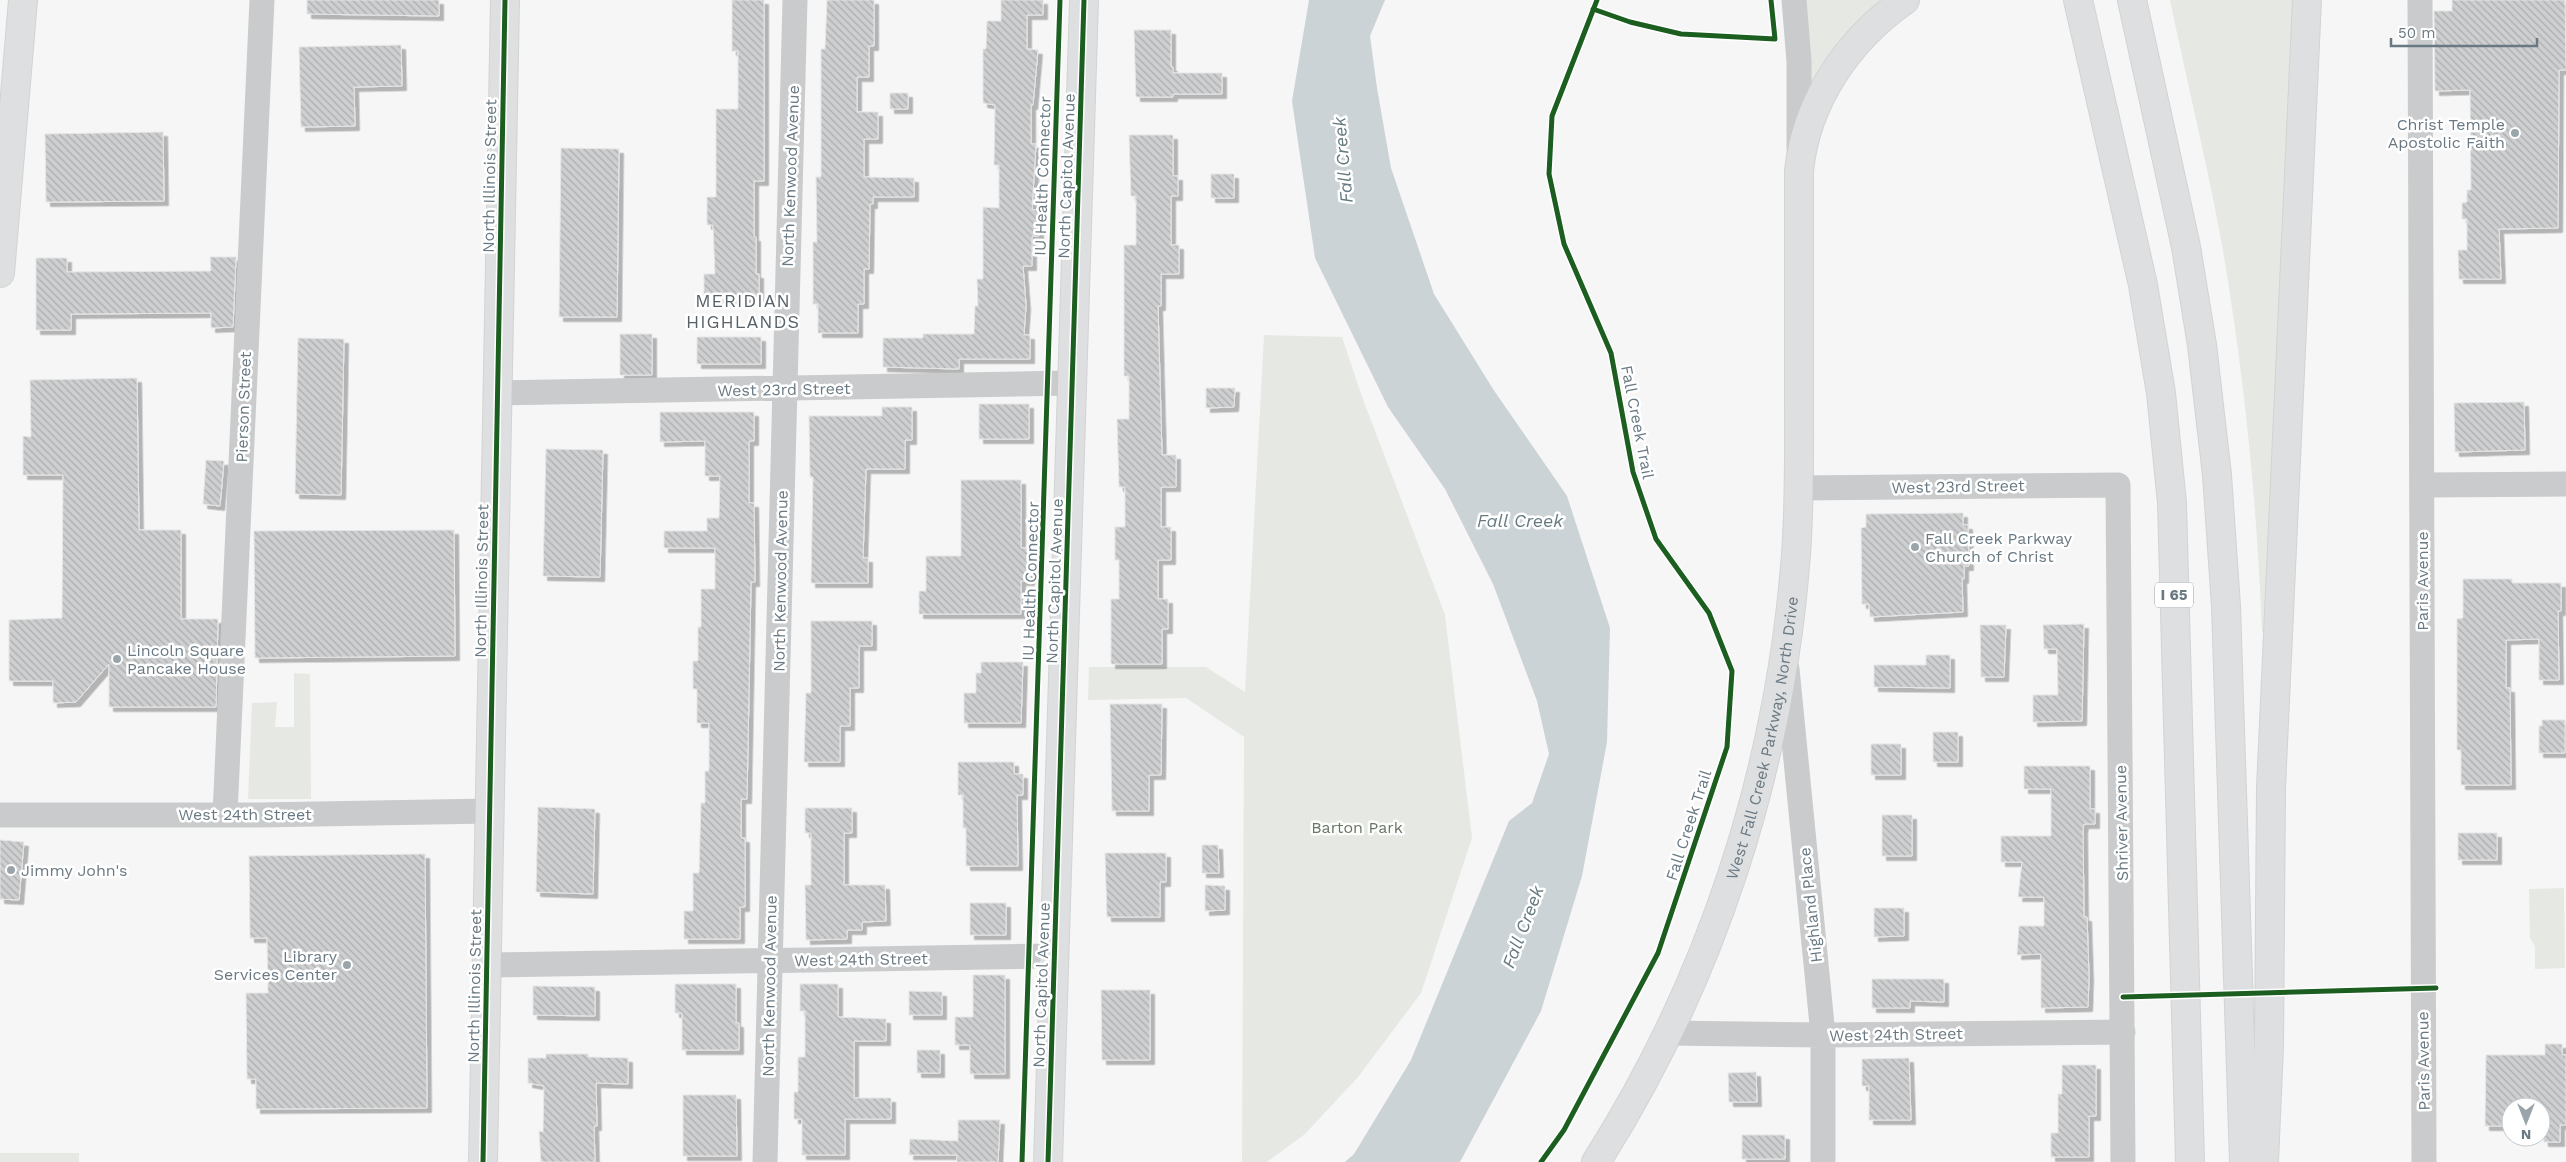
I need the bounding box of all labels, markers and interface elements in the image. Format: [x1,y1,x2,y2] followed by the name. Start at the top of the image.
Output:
[2391,15,2537,47] scale bar
[2398,24,2435,42] text: 50 m
[778,85,803,267] street label: North Kenwood Avenue
[1054,93,1079,259] street label: North Capitol Avenue
[1030,96,1055,256] street label: IU Health Connector
[479,99,500,253] street label: North Illinois Street
[1328,115,1357,204] water label: Fall Creek
[2388,115,2505,152] place label: Christ Temple Apostolic Faith
[2509,127,2521,139] marker: Christ Temple Apostolic Faith
[686,290,800,332] district label: MERIDIAN HIGHLANDS
[232,351,255,463] street label: Pierson Street
[1617,364,1658,481] street label: Fall Creek Trail
[717,379,851,400] street label: West 23rd Street
[1891,476,2025,497] street label: West 23rd Street
[769,490,792,672] street label: North Kenwood Avenue
[1042,498,1067,664] street label: North Capitol Avenue
[1018,501,1043,661] street label: IU Health Connector
[471,504,492,658] street label: North Illinois Street
[1477,510,1564,531] water label: Fall Creek
[1925,529,2073,566] place label: Fall Creek Parkway Church of Christ
[2413,531,2432,631] street label: Paris Avenue
[1909,541,1921,553] marker: Fall Creek Parkway Church of Christ
[2155,582,2193,608] road number: I 65
[1722,596,1802,882] street label: West Fall Creek Parkway, North Drive
[127,641,246,678] place label: Lincoln Square Pancake House
[111,653,123,665] marker: Lincoln Square Pancake House
[2111,765,2132,881] street label: Shriver Avenue
[1662,767,1715,883] street label: Fall Creek Trail
[178,805,312,824] street label: West 24th Street
[1311,818,1403,837] park label: Barton Park
[1795,846,1826,963] street label: Highland Place
[21,861,127,880] place label: Jimmy John's
[5,864,17,876] marker: Jimmy John's
[1497,882,1548,971] water label: Fall Creek
[758,895,781,1077] street label: North Kenwood Avenue
[1029,902,1054,1068] street label: North Capitol Avenue
[464,909,485,1063] street label: North Illinois Street
[214,947,338,984] place label: Library Services Center
[794,949,928,970] street label: West 24th Street
[341,959,353,971] marker: Library Services Center
[2413,1011,2434,1111] street label: Paris Avenue
[1829,1024,1963,1045] street label: West 24th Street
[2501,1097,2551,1147] north arrow
[2521,1127,2531,1143] text: N

